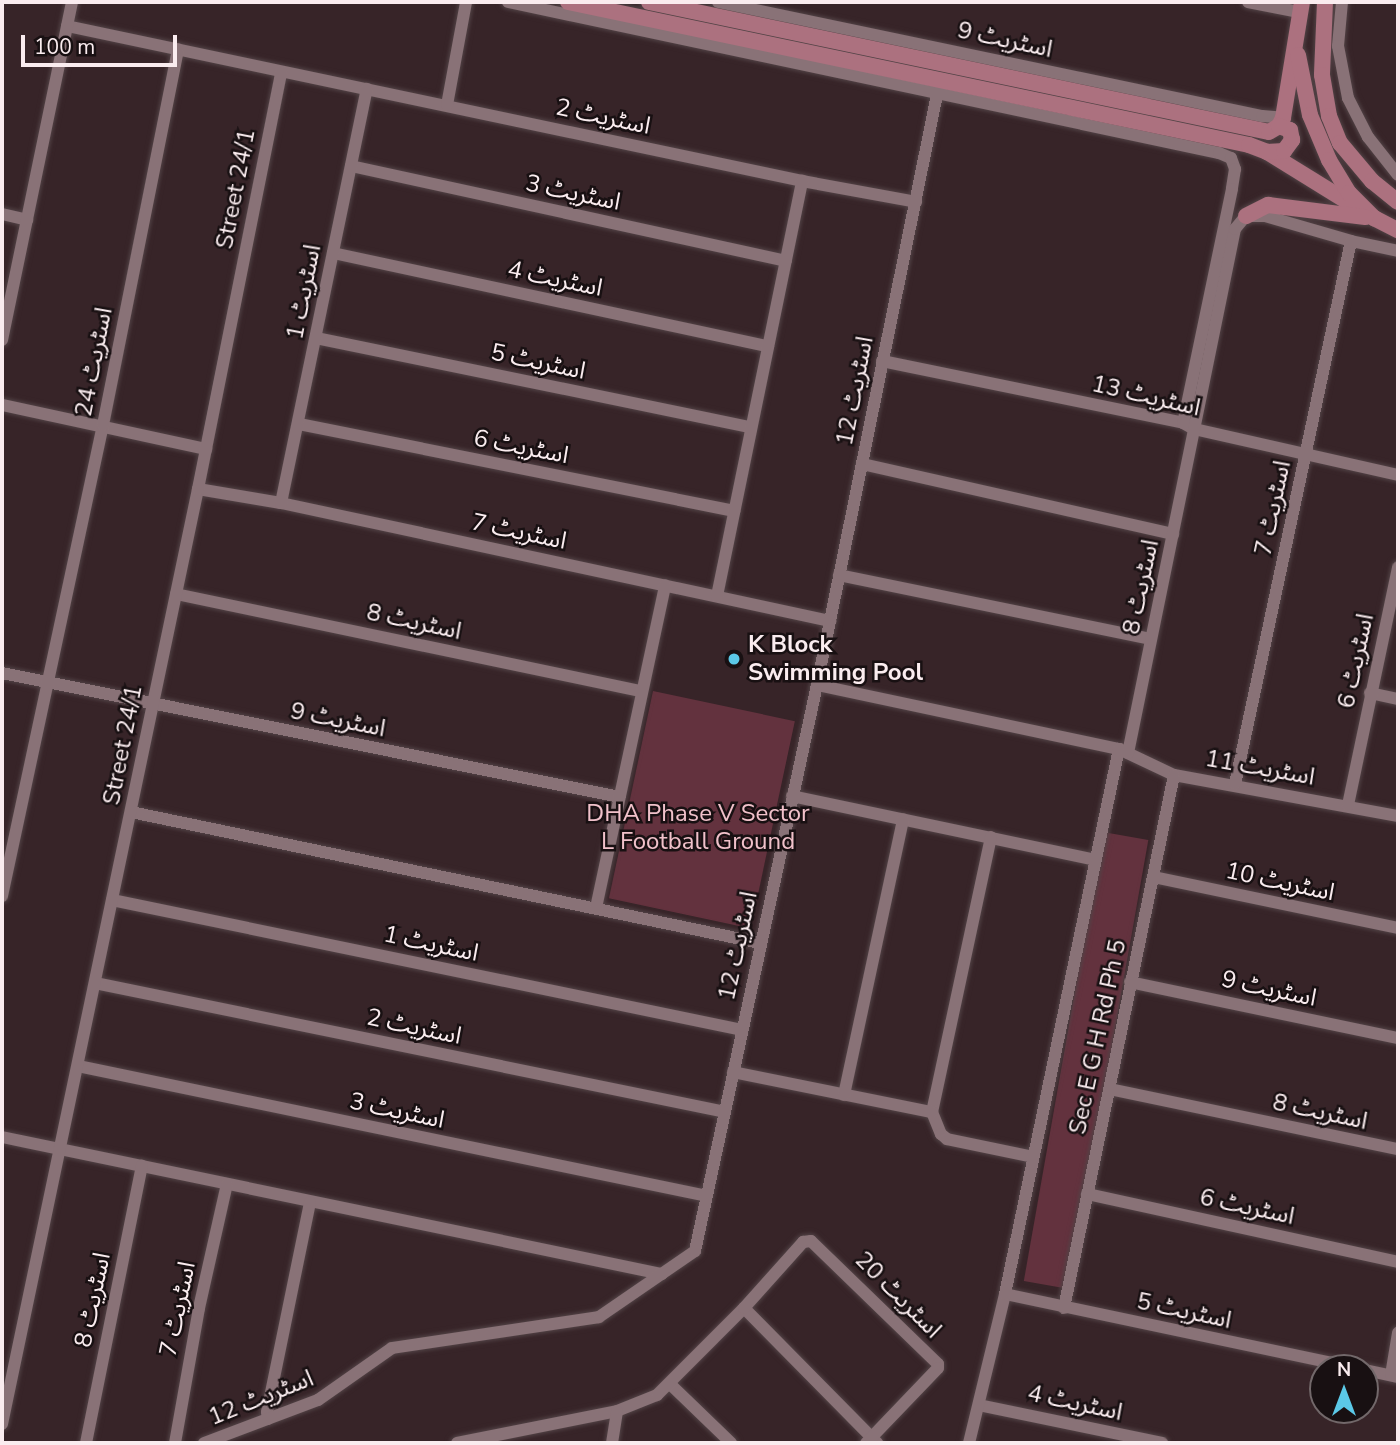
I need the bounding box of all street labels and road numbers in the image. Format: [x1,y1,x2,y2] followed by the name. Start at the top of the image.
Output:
[955,16,1055,64] street label: اسٹریٹ 9
[553,93,653,141] street label: اسٹریٹ 2
[210,127,262,251] street label: Street 24/1
[523,169,623,217] street label: اسٹریٹ 3
[281,242,327,342] street label: اسٹریٹ 1
[505,255,605,303] street label: اسٹریٹ 4
[69,305,119,419] street label: اسٹریٹ 24
[830,334,880,448] street label: اسٹریٹ 12
[488,338,588,386] street label: اسٹریٹ 5
[1089,370,1203,422] street label: اسٹریٹ 13
[471,424,571,470] street label: اسٹریٹ 6
[1249,458,1297,558] street label: اسٹریٹ 7
[469,508,569,556] street label: اسٹریٹ 7
[1117,537,1165,637] street label: اسٹریٹ 8
[364,598,464,646] street label: اسٹریٹ 8
[1332,611,1380,711] street label: اسٹریٹ 6
[97,683,149,807] street label: Street 24/1
[288,697,388,743] street label: اسٹریٹ 9
[1203,744,1317,792] street label: اسٹریٹ 11
[1223,856,1337,908] street label: اسٹریٹ 10
[712,889,764,1003] street label: اسٹریٹ 12
[381,920,481,968] street label: اسٹریٹ 1
[1063,937,1133,1137] street label: Sec E G H Rd Ph 5
[1219,965,1319,1013] street label: اسٹریٹ 9
[364,1003,464,1051] street label: اسٹریٹ 2
[347,1087,447,1135] street label: اسٹریٹ 3
[1270,1088,1370,1136] street label: اسٹریٹ 8
[1197,1183,1297,1231] street label: اسٹریٹ 6
[849,1246,947,1344] street label: اسٹریٹ 20
[69,1250,117,1350] street label: اسٹریٹ 8
[154,1259,202,1359] street label: اسٹریٹ 7
[1134,1287,1234,1335] street label: اسٹریٹ 5
[204,1364,318,1432] street label: اسٹریٹ 12
[1025,1379,1125,1427] street label: اسٹریٹ 4

